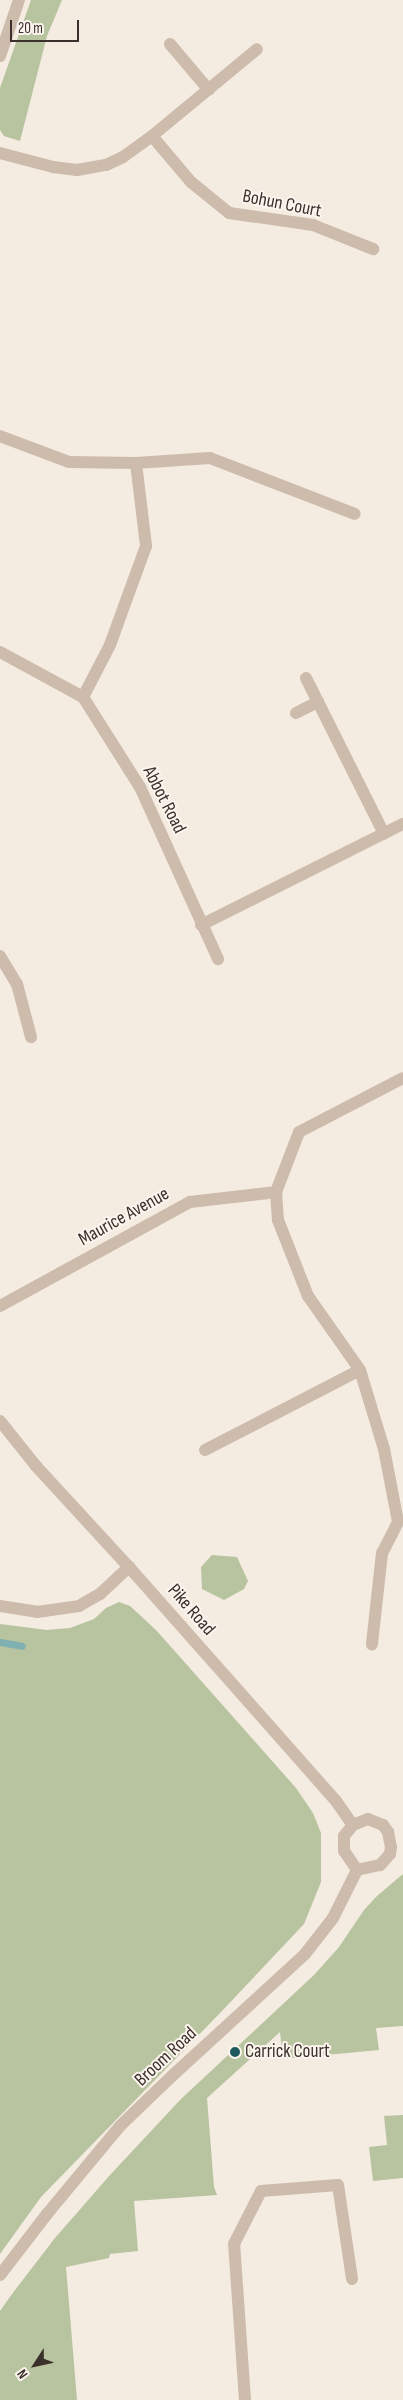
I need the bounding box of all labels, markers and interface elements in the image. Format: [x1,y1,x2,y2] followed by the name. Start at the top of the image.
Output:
[12,10,81,42] scale bar
[18,19,43,38] text: 20 m
[241,185,323,223] street label: Bohun Court
[137,763,191,837] street label: Abbot Road
[75,1183,173,1251] street label: Maurice Avenue
[162,1580,220,1640] street label: Pike Road
[130,2023,202,2091] street label: Broom Road
[245,2041,330,2063] place label: Carrick Court
[229,2046,241,2058] marker: Carrick Court
[10,2340,60,2390] north arrow
[13,2366,31,2382] text: N

